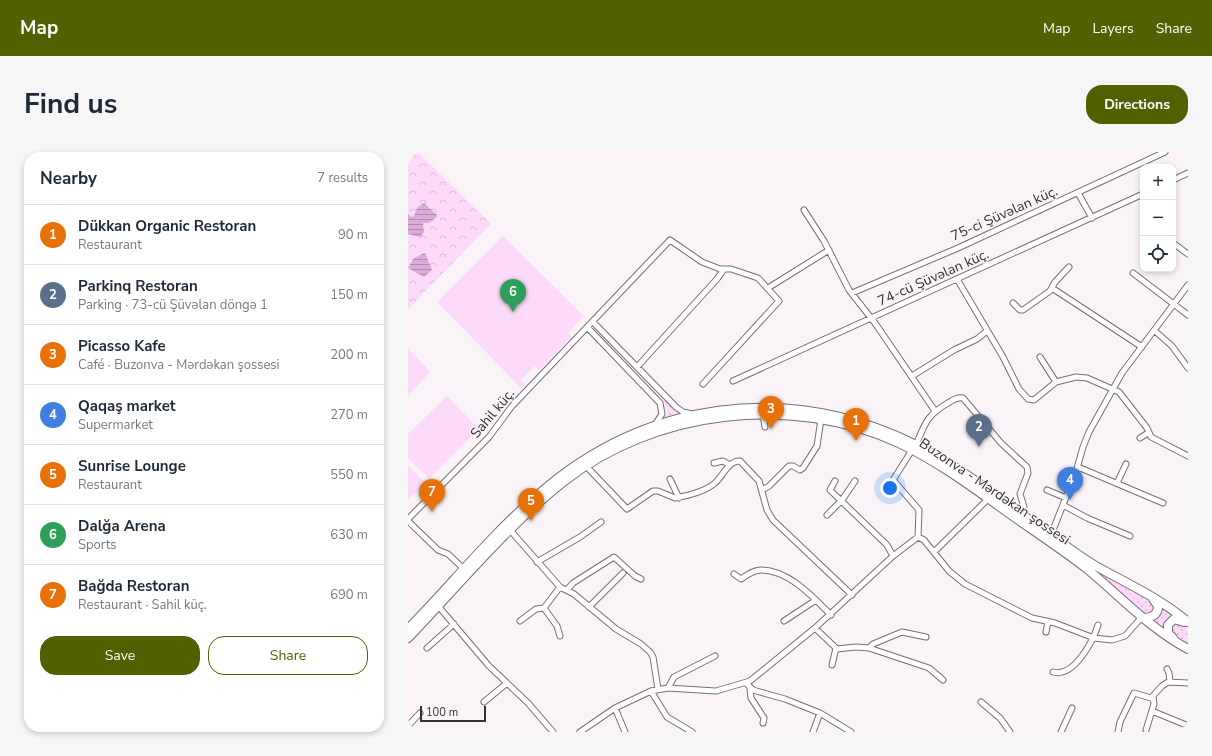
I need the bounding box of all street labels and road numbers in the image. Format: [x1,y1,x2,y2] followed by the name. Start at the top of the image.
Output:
[948,181,1061,246] street label: 75-ci Şüvəlan küç.
[875,244,992,310] street label: 74-cü Şüvəlan küç.
[466,384,519,442] street label: Sahil küç.
[916,434,1074,549] street label: Buzonva - Mərdəkan şossesi

